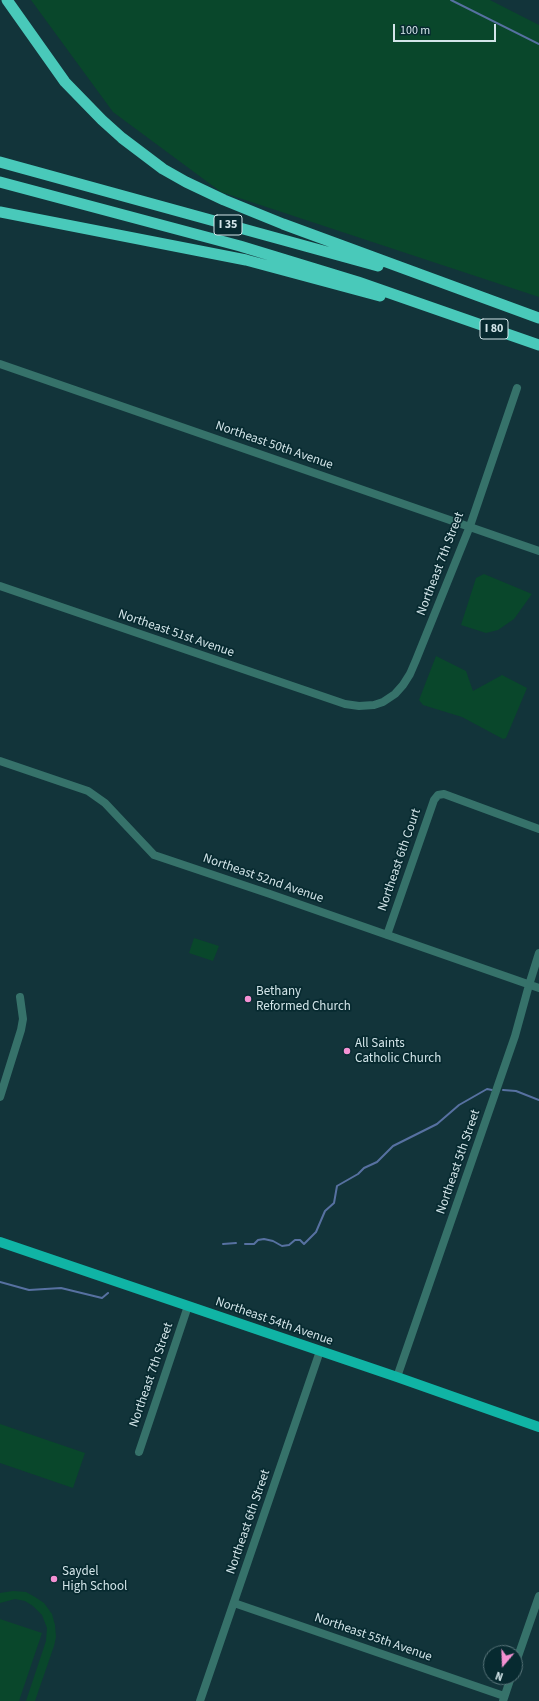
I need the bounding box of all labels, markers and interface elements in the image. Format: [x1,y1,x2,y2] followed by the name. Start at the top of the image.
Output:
[395,16,498,42] scale bar
[400,22,430,39] text: 100 m
[214,215,242,235] road number: I 35
[480,319,508,339] road number: I 80
[213,419,335,473] street label: Northeast 50th Avenue
[414,510,468,618] street label: Northeast 7th Street
[116,607,236,661] street label: Northeast 51st Avenue
[375,807,425,913] street label: Northeast 6th Court
[201,851,325,907] street label: Northeast 52nd Avenue
[256,984,351,1015] place label: Bethany Reformed Church
[243,994,253,1004] marker: Bethany Reformed Church
[355,1036,441,1067] place label: All Saints Catholic Church
[342,1046,352,1056] marker: All Saints Catholic Church
[434,1108,484,1216] street label: Northeast 5th Street
[213,1295,335,1349] street label: Northeast 54th Avenue
[127,1321,177,1429] street label: Northeast 7th Street
[224,1468,274,1576] street label: Northeast 6th Street
[62,1564,127,1595] place label: Saydel High School
[49,1574,59,1584] marker: Saydel High School
[312,1611,434,1665] street label: Northeast 55th Avenue
[483,1645,523,1685] north arrow
[493,1668,505,1684] text: N

